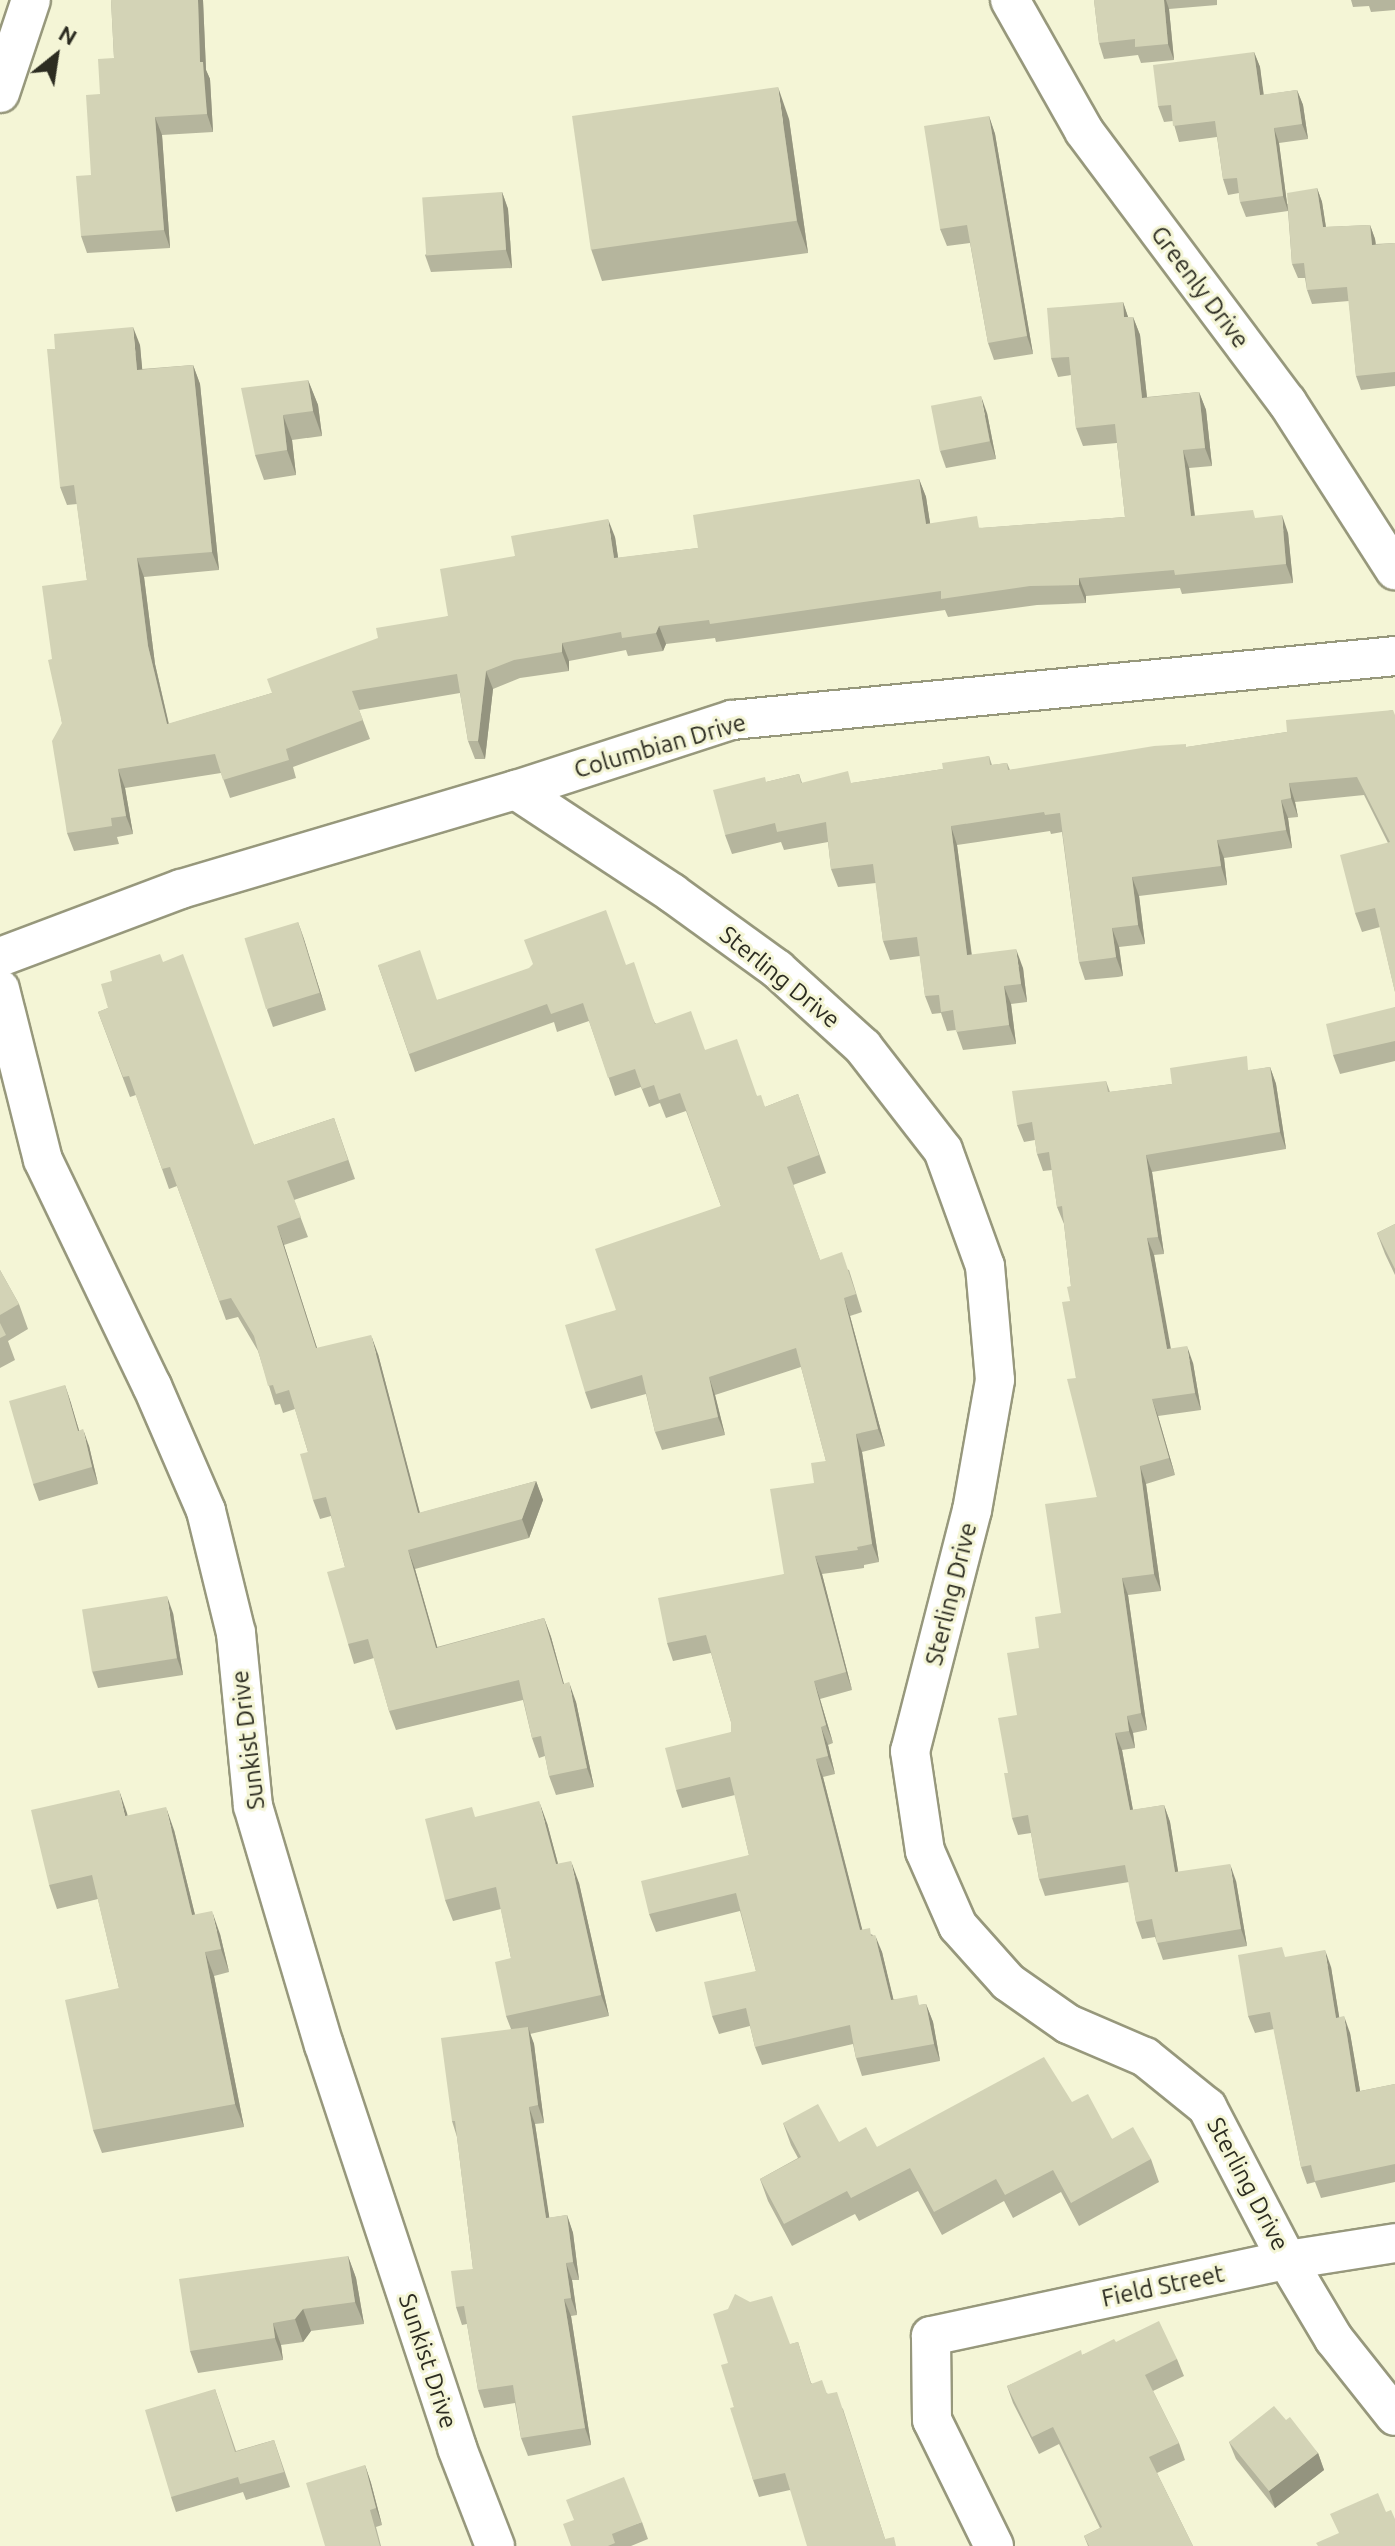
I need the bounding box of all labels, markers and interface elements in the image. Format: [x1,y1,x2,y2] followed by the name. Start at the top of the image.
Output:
[16,16,96,96] north arrow
[55,20,82,50] text: N
[1145,220,1255,354] street label: Greenly Drive
[571,708,749,784] street label: Columbian Drive
[714,920,846,1034] street label: Sterling Drive
[919,1520,983,1668] street label: Sterling Drive
[225,1669,271,1811] street label: Sunkist Drive
[1201,2113,1295,2255] street label: Sterling Drive
[1099,2259,1227,2313] street label: Field Street
[393,2290,463,2432] street label: Sunkist Drive

